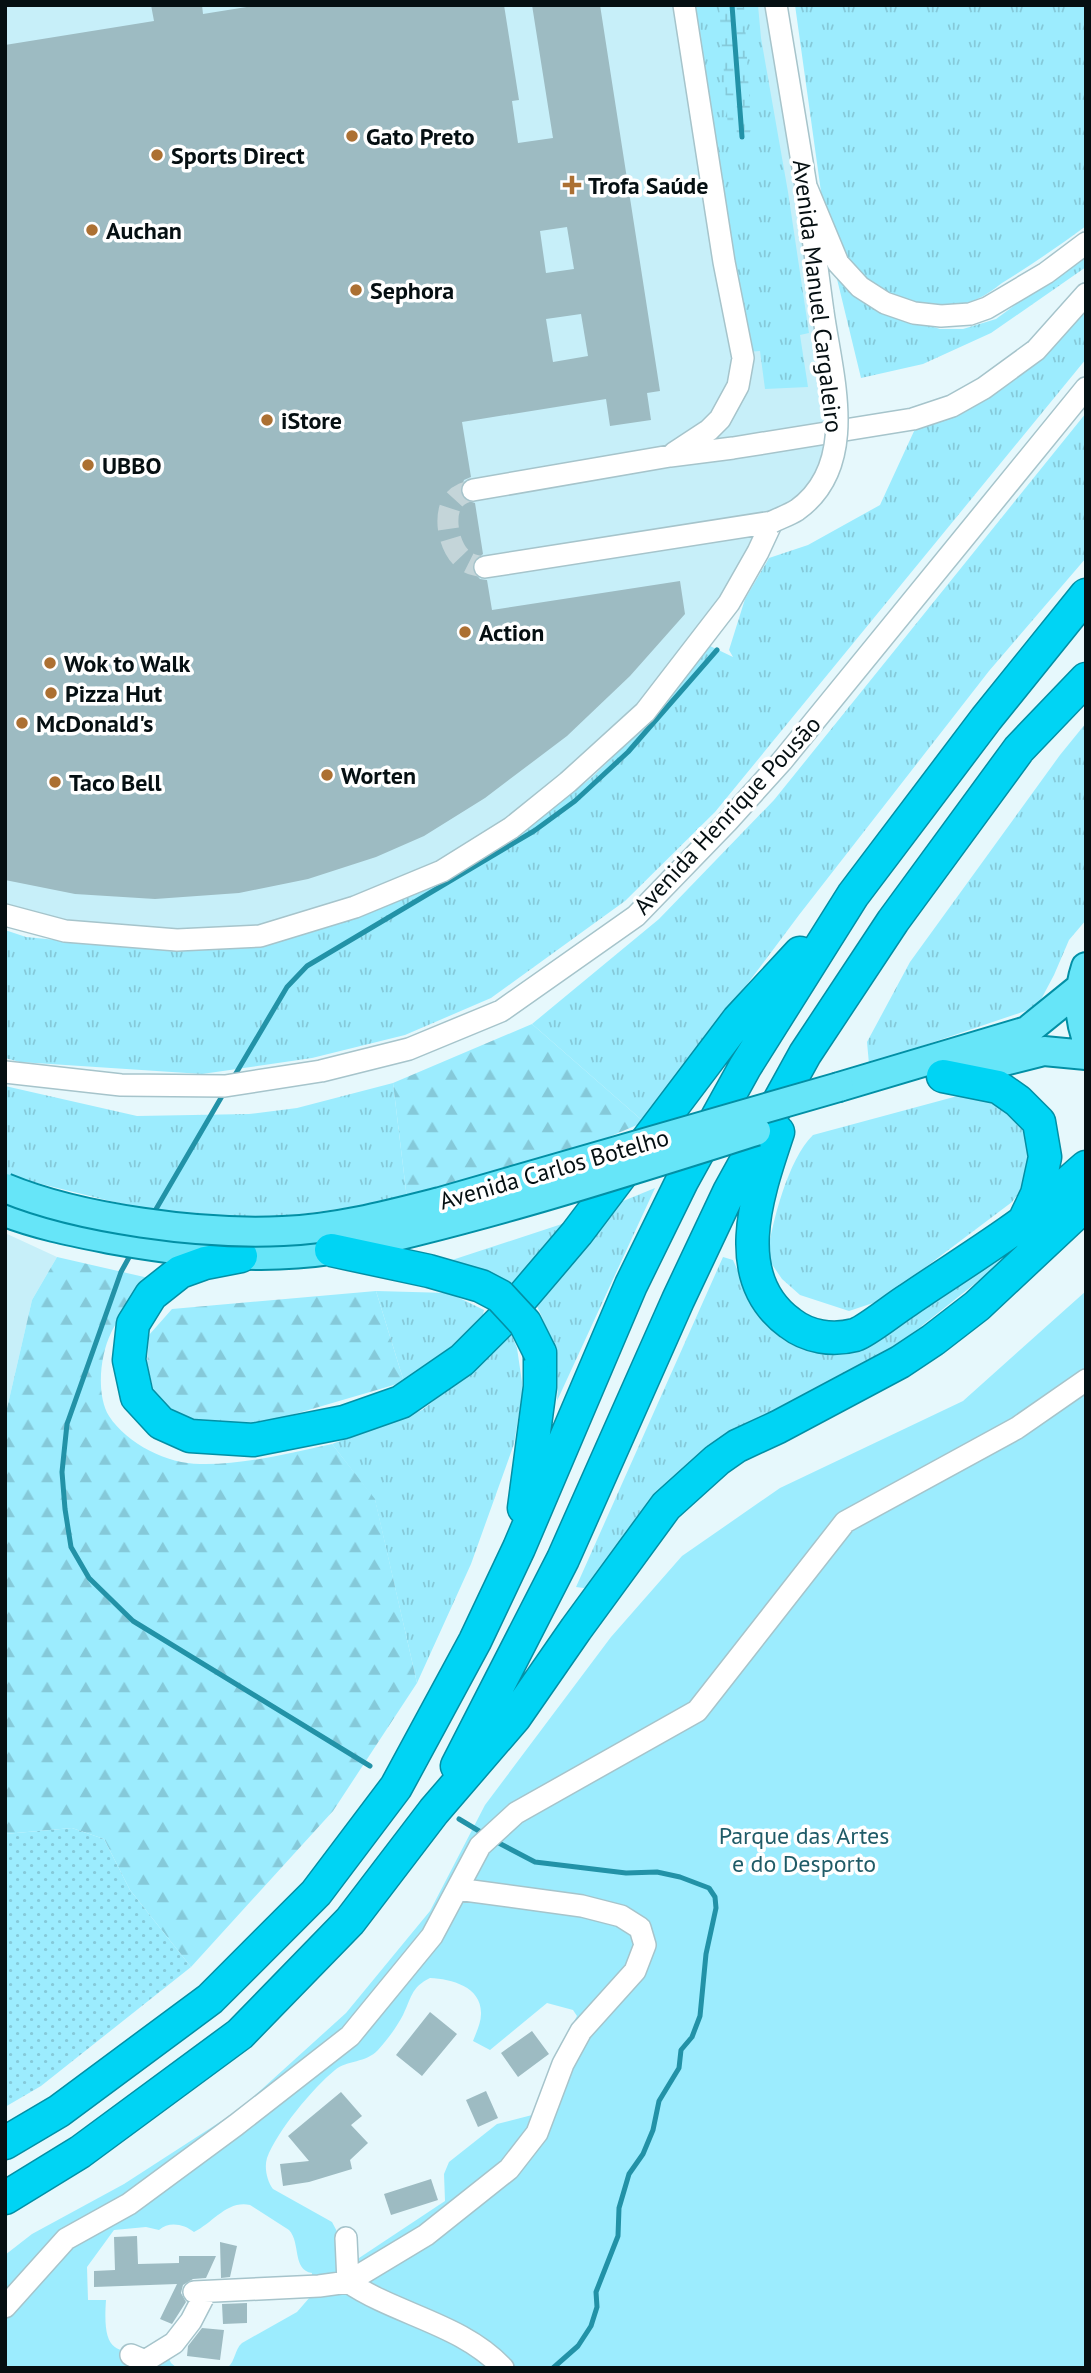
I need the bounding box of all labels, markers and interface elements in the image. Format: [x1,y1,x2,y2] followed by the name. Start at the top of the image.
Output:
[366,121,475,152] place label: Gato Preto
[344,128,360,144] marker: Gato Preto
[171,140,305,171] place label: Sports Direct
[149,147,165,163] marker: Sports Direct
[786,158,850,434] street label: Avenida Manuel Cargaleiro
[588,170,708,201] place label: Trofa Saúde
[562,175,582,195] marker: Trofa Saúde
[106,215,182,246] place label: Auchan
[84,222,100,238] marker: Auchan
[370,275,454,306] place label: Sephora
[348,282,364,298] marker: Sephora
[281,405,342,436] place label: iStore
[259,412,275,428] marker: iStore
[102,450,162,481] place label: UBBO
[80,457,96,473] marker: UBBO
[479,617,544,648] place label: Action
[457,624,473,640] marker: Action
[64,648,191,679] place label: Wok to Walk
[42,655,58,671] marker: Wok to Walk
[65,678,163,709] place label: Pizza Hut
[43,685,59,701] marker: Pizza Hut
[36,708,153,739] place label: McDonald's
[627,709,827,921] street label: Avenida Henrique Pousão
[14,715,30,731] marker: McDonald's
[341,760,416,791] place label: Worten
[69,767,162,798] place label: Taco Bell
[319,767,335,783] marker: Worten
[47,774,63,790] marker: Taco Bell
[436,1121,672,1217] street label: Avenida Carlos Botelho
[719,1820,889,1879] park label: Parque das Artes e do Desporto

